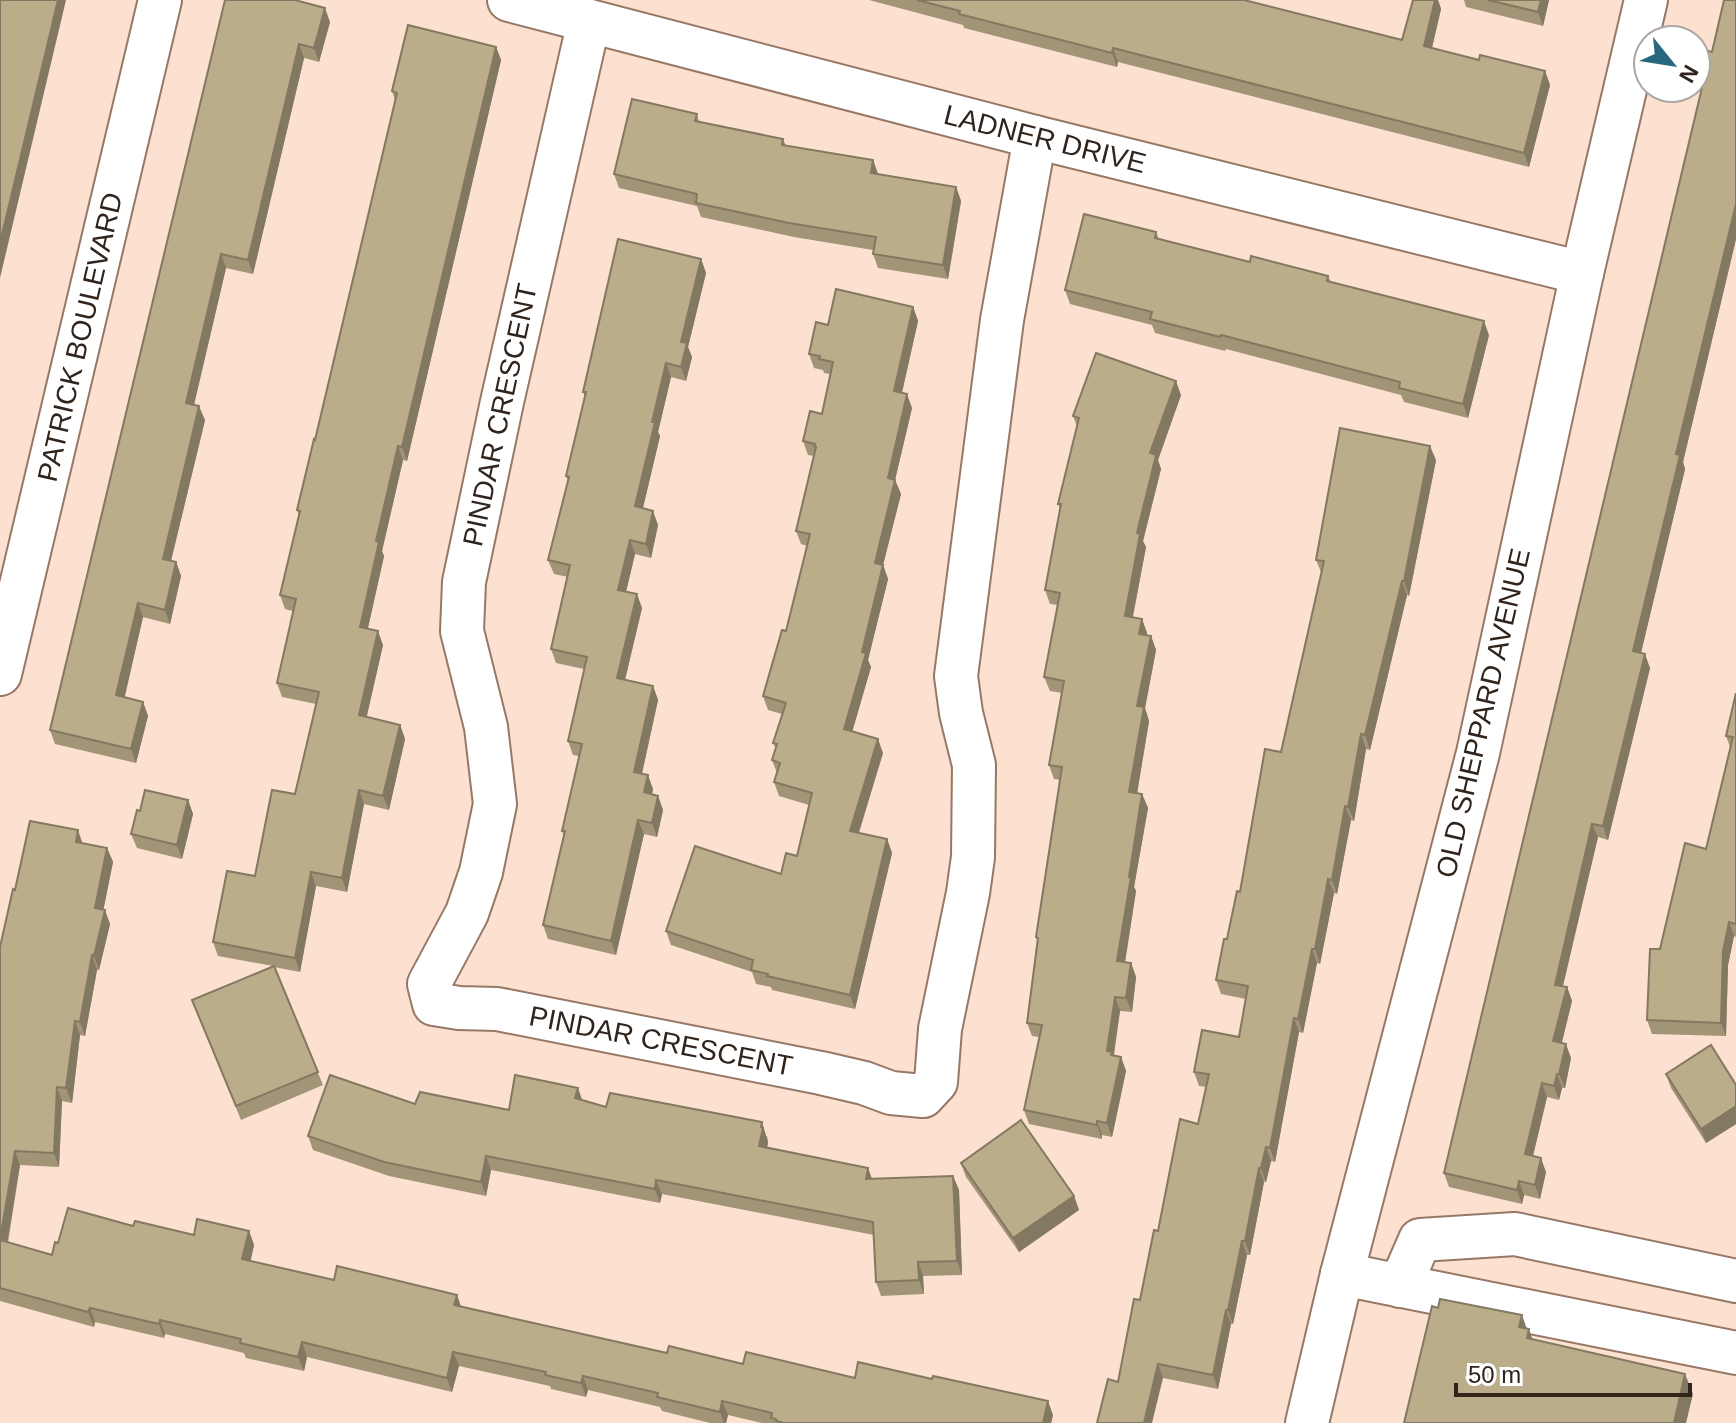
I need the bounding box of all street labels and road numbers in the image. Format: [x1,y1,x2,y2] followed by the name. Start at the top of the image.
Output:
[941,99,1149,179] street label: LADNER DRIVE
[32,189,128,485] street label: PATRICK BOULEVARD
[457,281,543,549] street label: PINDAR CRESCENT
[1430,546,1536,880] street label: OLD SHEPPARD AVENUE
[527,1000,795,1082] street label: PINDAR CRESCENT

